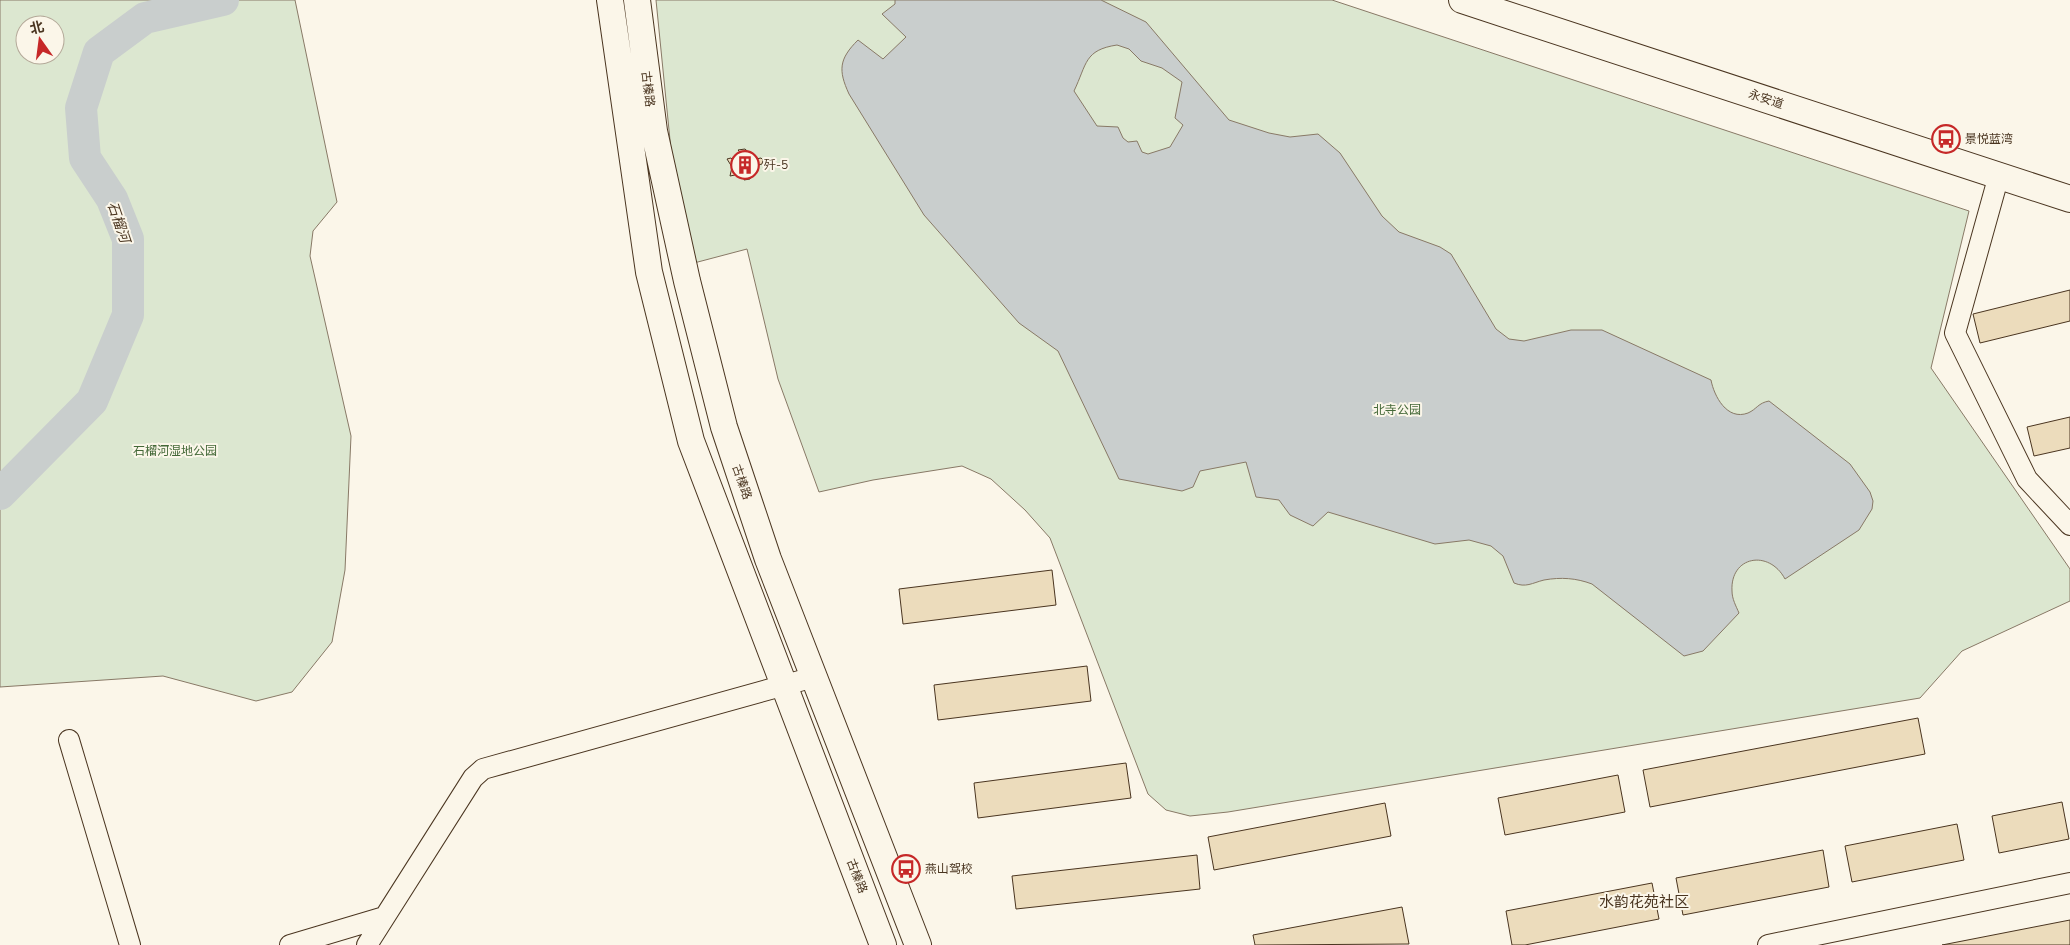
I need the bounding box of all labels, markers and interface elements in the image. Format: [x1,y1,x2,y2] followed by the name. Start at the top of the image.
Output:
[15,15,65,65] north arrow
[28,17,46,39] text: 北
[638,70,658,108] street label: 古榛路
[1746,86,1786,112] street label: 永安道
[1931,124,1961,154] bus stop icon: 景悦蓝湾
[1965,131,2013,147] place label: 景悦蓝湾
[730,150,760,180] building icon: 歼-5
[764,157,788,173] place label: 歼-5
[103,199,135,248] water label: 石榴河
[1373,402,1421,418] park label: 北寺公园
[133,443,217,459] park label: 石榴河湿地公园
[729,462,755,502] street label: 古榛路
[891,854,921,884] bus stop icon: 燕山驾校
[843,856,871,896] street label: 古榛路
[925,861,973,877] place label: 燕山驾校
[1599,892,1689,912] district label: 水韵花苑社区

